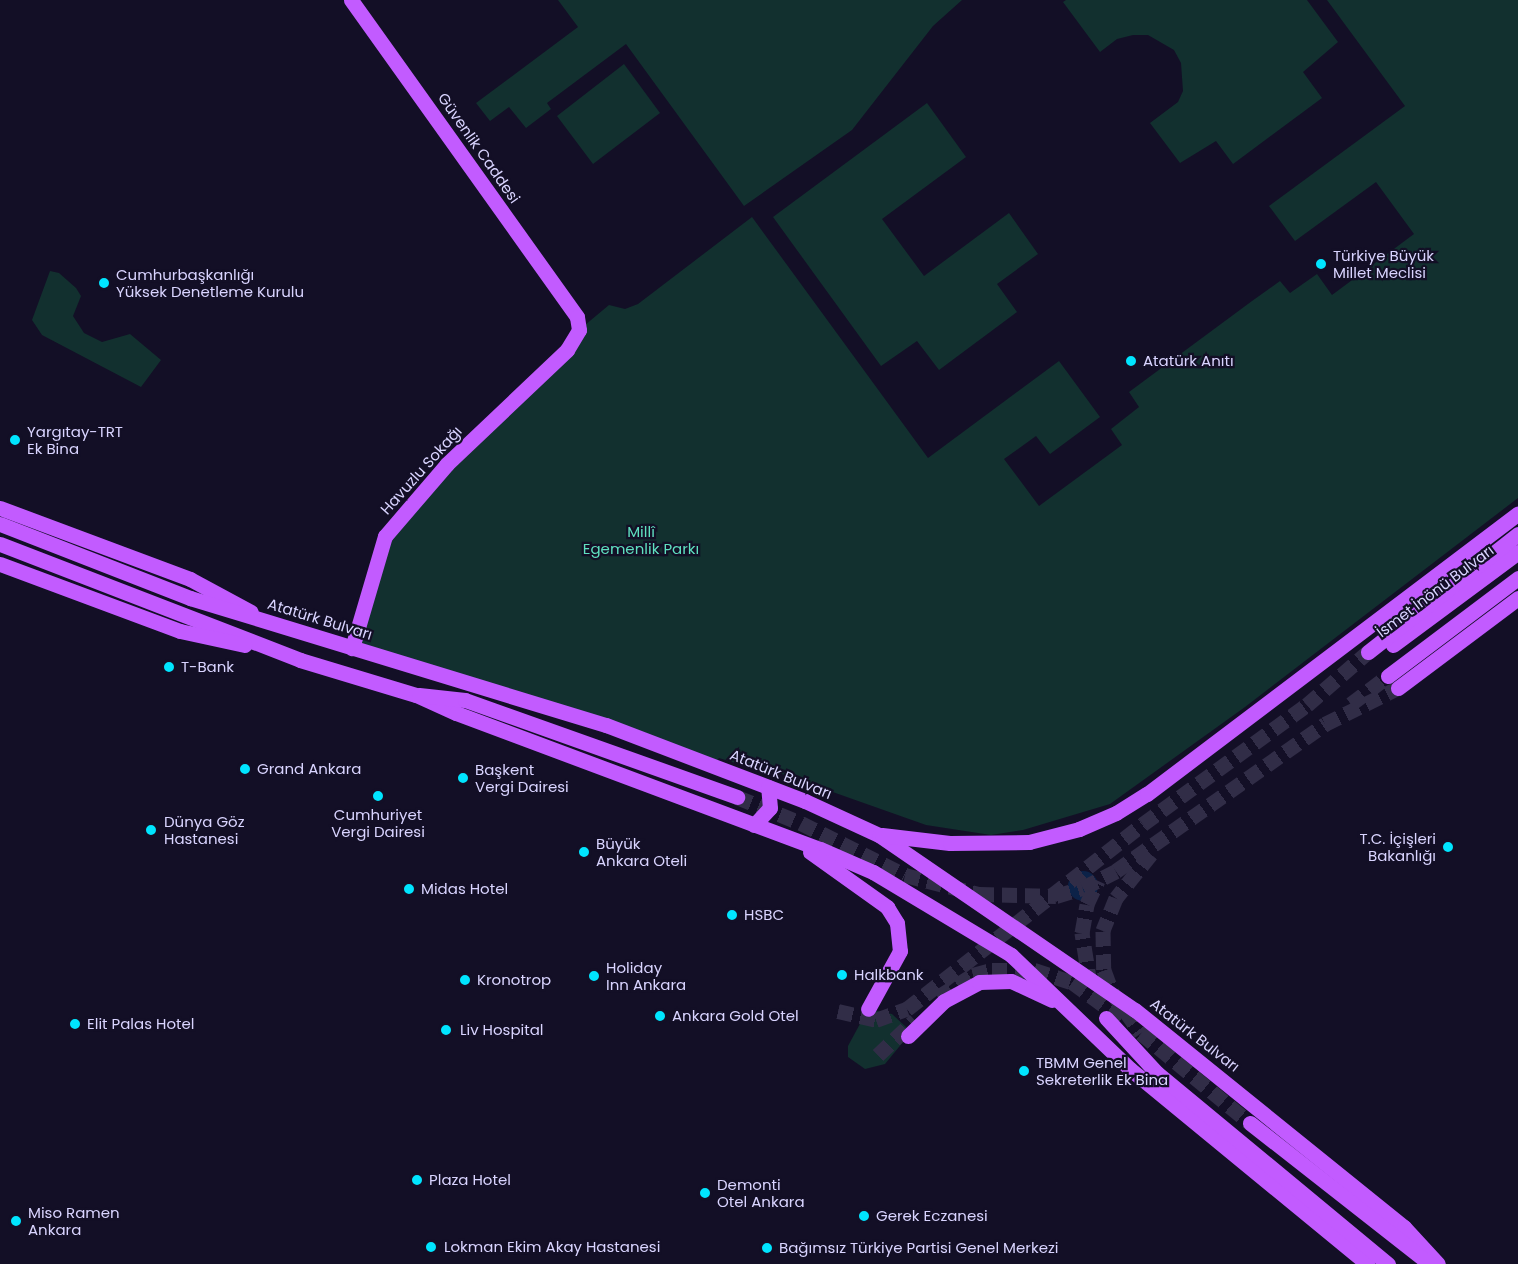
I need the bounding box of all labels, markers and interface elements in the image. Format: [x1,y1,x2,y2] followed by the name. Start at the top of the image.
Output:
[434,89,524,207] street label: Güvenlik Caddesi
[1333,246,1434,281] place label: Türkiye Büyük Millet Meclisi
[1314,257,1328,271] marker: Türkiye Büyük Millet Meclisi
[116,265,304,300] place label: Cumhurbaşkanlığı Yüksek Denetleme Kurulu
[97,276,111,290] marker: Cumhurbaşkanlığı Yüksek Denetleme Kurulu
[1143,352,1234,370] place label: Atatürk Anıtı
[1124,354,1138,368] marker: Atatürk Anıtı
[27,422,123,457] place label: Yargıtay-TRT Ek Bina
[377,422,465,518] street label: Havuzlu Sokağı
[8,433,22,447] marker: Yargıtay-TRT Ek Bina
[583,522,699,557] park label: Millî Egemenlik Parkı
[1373,541,1497,641] street label: İsmet İnönü Bulvarı
[266,595,374,643] street label: Atatürk Bulvarı
[181,658,234,676] place label: T-Bank
[162,660,176,674] marker: T-Bank
[727,745,835,803] street label: Atatürk Bulvarı
[257,760,361,778] place label: Grand Ankara
[475,760,569,795] place label: Başkent Vergi Dairesi
[238,762,252,776] marker: Grand Ankara
[456,771,470,785] marker: Başkent Vergi Dairesi
[371,789,385,803] marker: Cumhuriyet Vergi Dairesi
[331,805,425,840] place label: Cumhuriyet Vergi Dairesi
[164,812,244,847] place label: Dünya Göz Hastanesi
[142,821,160,839] marker: Dünya Göz Hastanesi
[1359,829,1436,864] place label: T.C. İçişleri Bakanlığı
[596,834,687,869] place label: Büyük Ankara Oteli
[1441,840,1455,854] marker: T.C. İçişleri Bakanlığı
[577,845,591,859] marker: Büyük Ankara Oteli
[421,880,508,898] place label: Midas Hotel
[402,882,416,896] marker: Midas Hotel
[744,906,784,924] place label: HSBC
[725,908,739,922] marker: HSBC
[606,958,686,993] place label: Holiday Inn Ankara
[854,966,924,984] place label: Halkbank
[835,968,849,982] marker: Halkbank
[587,969,601,983] marker: Holiday Inn Ankara
[477,971,551,989] place label: Kronotrop
[458,973,472,987] marker: Kronotrop
[1147,995,1243,1075] street label: Atatürk Bulvarı
[672,1007,799,1025] place label: Ankara Gold Otel
[653,1009,667,1023] marker: Ankara Gold Otel
[87,1015,194,1033] place label: Elit Palas Hotel
[68,1017,82,1031] marker: Elit Palas Hotel
[437,1021,455,1039] marker: Liv Hospital
[460,1021,544,1039] place label: Liv Hospital
[1036,1053,1168,1088] place label: TBMM Genel Sekreterlik Ek Bina
[1017,1064,1031,1078] marker: TBMM Genel Sekreterlik Ek Bina
[429,1171,511,1189] place label: Plaza Hotel
[410,1173,424,1187] marker: Plaza Hotel
[717,1175,805,1210] place label: Demonti Otel Ankara
[698,1186,712,1200] marker: Demonti Otel Ankara
[28,1203,120,1238] place label: Miso Ramen Ankara
[876,1207,988,1225] place label: Gerek Eczanesi
[857,1209,871,1223] marker: Gerek Eczanesi
[9,1214,23,1228] marker: Miso Ramen Ankara
[422,1238,440,1256] marker: Lokman Ekim Akay Hastanesi
[444,1238,660,1256] place label: Lokman Ekim Akay Hastanesi
[779,1239,1058,1257] place label: Bağımsız Türkiye Partisi Genel Merkezi
[760,1241,774,1255] marker: Bağımsız Türkiye Partisi Genel Merkezi

